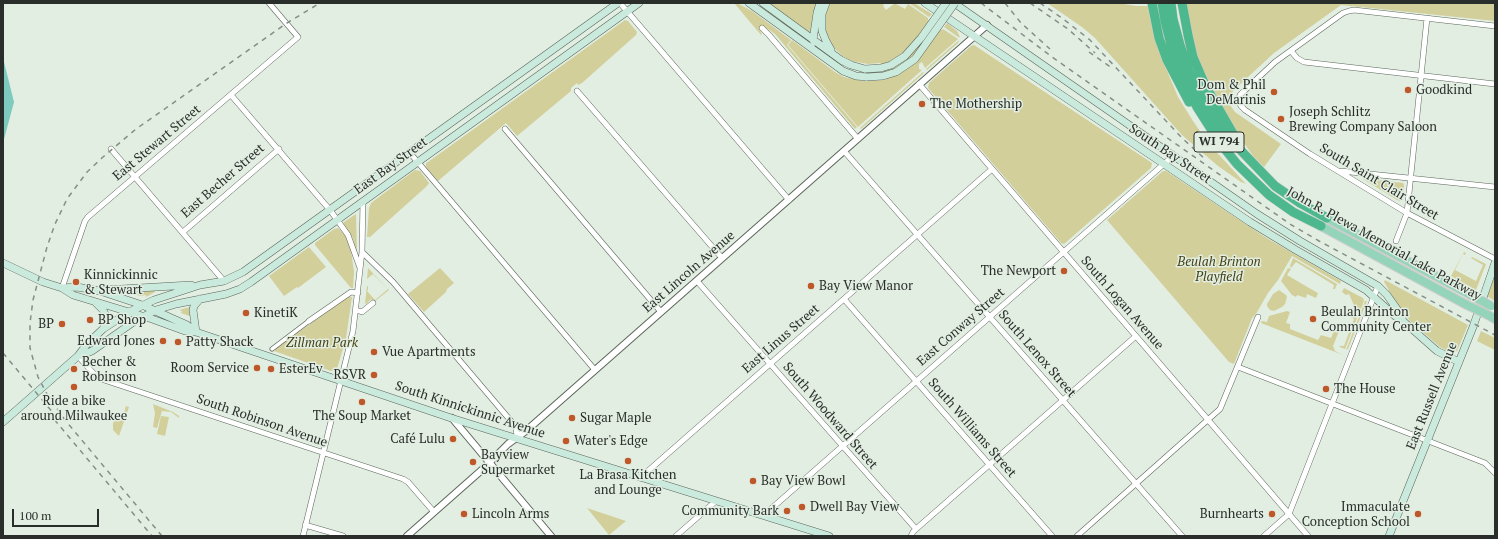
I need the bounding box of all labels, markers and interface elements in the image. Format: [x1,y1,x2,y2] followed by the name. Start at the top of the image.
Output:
[1198,77,1266,108] place label: Dom & Phil DeMarinis
[1416,82,1472,98] place label: Goodkind
[1403,85,1413,95] marker: Goodkind
[1269,87,1279,97] marker: Dom & Phil DeMarinis
[930,96,1022,112] place label: The Mothership
[917,99,927,109] marker: The Mothership
[110,102,204,184] street label: East Stewart Street
[1289,104,1437,135] place label: Joseph Schlitz Brewing Company Saloon
[1276,114,1286,124] marker: Joseph Schlitz Brewing Company Saloon
[1126,121,1214,187] street label: South Bay Street
[1194,132,1244,152] road number: WI 794
[351,134,431,198] street label: East Bay Street
[1317,140,1441,224] street label: South Saint Clair Street
[178,141,268,221] street label: East Becher Street
[1284,184,1484,304] street label: John R. Plewa Memorial Lake Parkway
[640,228,738,316] street label: East Lincoln Avenue
[1077,253,1167,353] street label: South Logan Avenue
[1177,254,1261,285] park label: Beulah Brinton Playfield
[981,263,1056,279] place label: The Newport
[1059,266,1069,276] marker: The Newport
[84,267,158,298] place label: Kinnickinnic & Stewart
[71,277,81,287] marker: Kinnickinnic & Stewart
[819,278,913,294] place label: Bay View Manor
[806,281,816,291] marker: Bay View Manor
[914,285,1008,369] street label: East Conway Street
[739,301,823,377] street label: East Linus Street
[1321,304,1431,335] place label: Beulah Brinton Community Center
[254,305,298,321] place label: KinetiK
[995,307,1079,401] street label: South Lenox Street
[241,308,251,318] marker: KinetiK
[98,312,146,328] place label: BP Shop
[1308,314,1318,324] marker: Beulah Brinton Community Center
[85,315,95,325] marker: BP Shop
[38,316,54,332] place label: BP
[57,319,67,329] marker: BP
[77,333,155,349] place label: Edward Jones
[186,334,254,350] place label: Patty Shack
[286,335,358,351] park label: Zillman Park
[158,336,168,346] marker: Edward Jones
[173,337,183,347] marker: Patty Shack
[1403,340,1461,452] street label: East Russell Avenue
[382,344,476,360] place label: Vue Apartments
[369,347,379,357] marker: Vue Apartments
[82,354,136,385] place label: Becher & Robinson
[779,359,881,473] street label: South Woodward Street
[171,360,249,376] place label: Room Service
[279,361,323,377] place label: EsterEv
[252,363,262,373] marker: Room Service
[69,364,79,374] marker: Becher & Robinson
[266,364,276,374] marker: EsterEv
[334,367,366,383] place label: RSVR
[369,370,379,380] marker: RSVR
[925,375,1019,481] street label: South Williams Street
[393,378,547,442] street label: South Kinnickinnic Avenue
[1334,381,1396,397] place label: The House
[69,382,79,392] marker: Ride a bike around Milwaukee
[1321,384,1331,394] marker: The House
[194,391,330,451] street label: South Robinson Avenue
[21,393,127,424] place label: Ride a bike around Milwaukee
[357,397,367,407] marker: The Soup Market
[313,408,411,424] place label: The Soup Market
[580,410,652,426] place label: Sugar Maple
[567,413,577,423] marker: Sugar Maple
[390,431,445,447] place label: Café Lulu
[574,433,648,449] place label: Water's Edge
[448,434,458,444] marker: Café Lulu
[561,436,571,446] marker: Water's Edge
[481,447,555,478] place label: Bayview Supermarket
[623,456,633,466] marker: La Brasa Kitchen and Lounge
[468,457,478,467] marker: Bayview Supermarket
[580,467,676,498] place label: La Brasa Kitchen and Lounge
[761,473,846,489] place label: Bay View Bowl
[748,476,758,486] marker: Bay View Bowl
[810,499,899,515] place label: Dwell Bay View
[1302,499,1410,530] place label: Immaculate Conception School
[14,501,101,527] scale bar
[797,502,807,512] marker: Dwell Bay View
[681,503,779,519] place label: Community Bark
[472,506,549,522] place label: Lincoln Arms
[782,506,792,516] marker: Community Bark
[1200,506,1264,522] place label: Burnhearts
[19,508,51,523] text: 100 m
[459,509,469,519] marker: Lincoln Arms
[1267,509,1277,519] marker: Burnhearts
[1413,509,1423,519] marker: Immaculate Conception School

